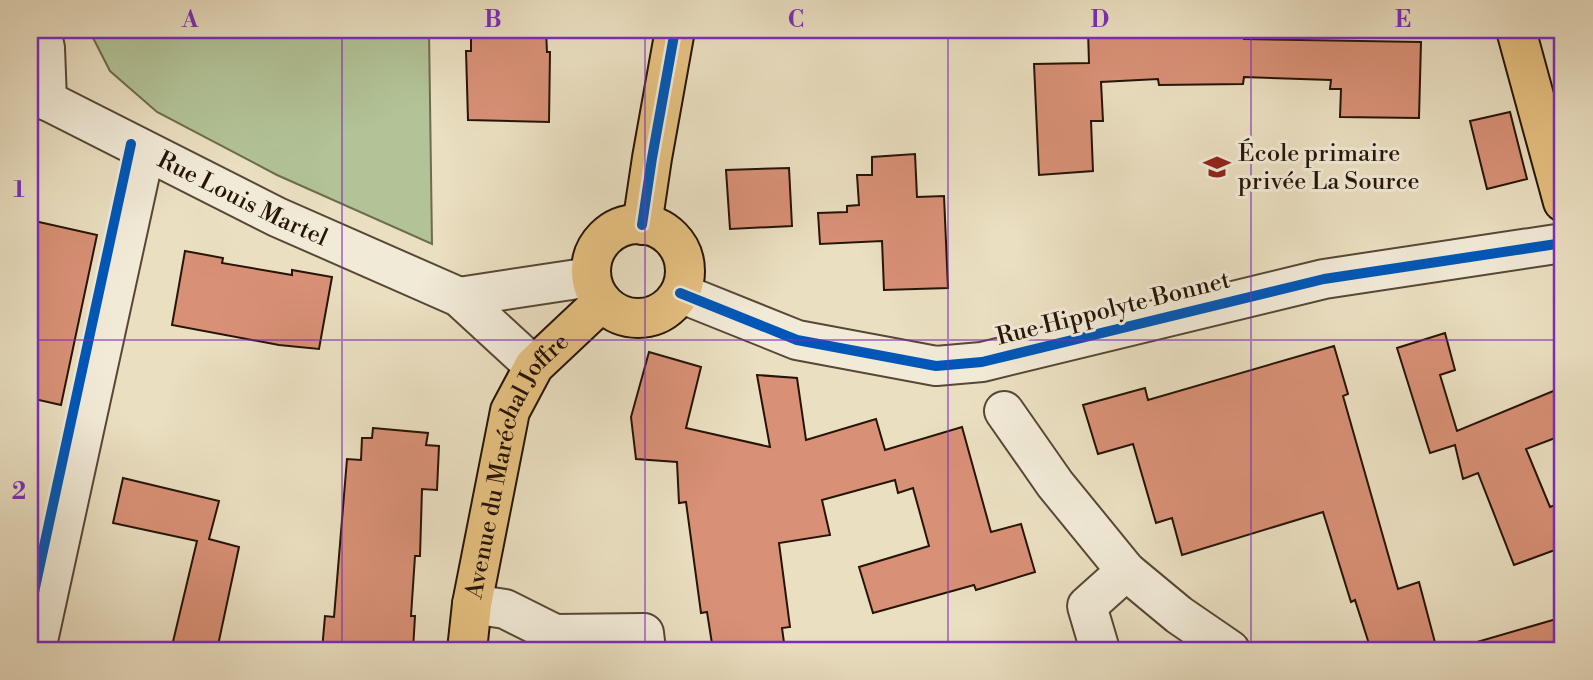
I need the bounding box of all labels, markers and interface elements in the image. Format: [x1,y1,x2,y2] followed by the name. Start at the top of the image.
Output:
[181,6,199,34] text: A
[484,6,502,34] text: B
[788,6,804,34] text: C
[1091,6,1109,34] text: D
[1395,6,1411,34] text: E
[1238,138,1420,197] place label: École primaire privée La Source
[152,145,332,253] street label: Rue Louis Martel
[1202,152,1232,182] school or university icon: École primaire privée La Source
[13,176,25,204] text: 1
[993,265,1234,352] street label: Rue Hippolyte Bonnet
[459,327,575,602] street label: Avenue du Maréchal Joffre
[12,478,26,506] text: 2

